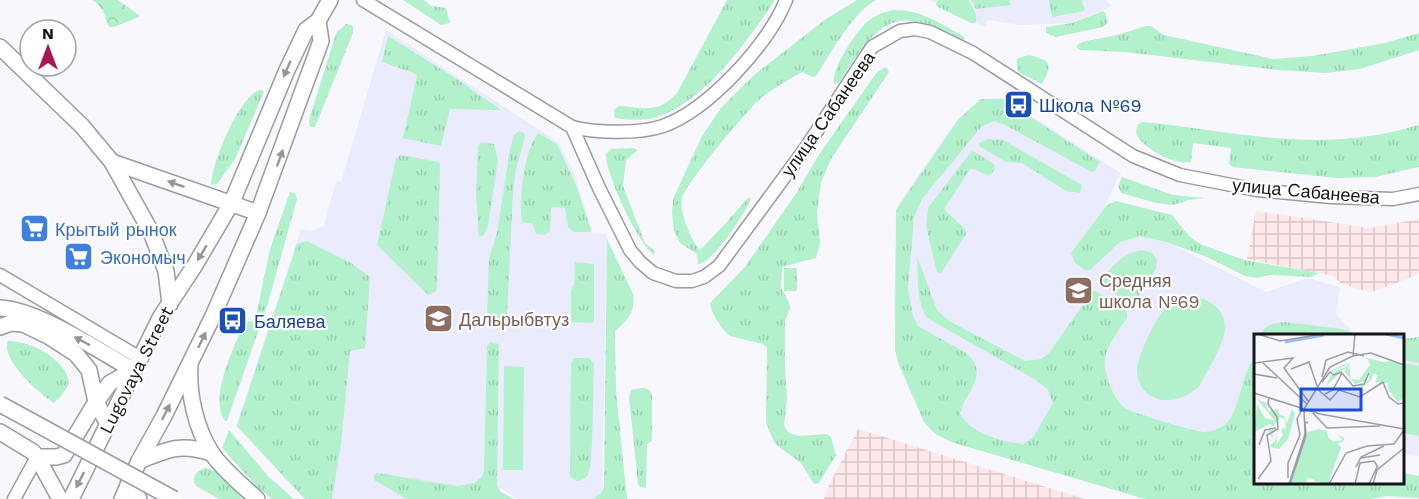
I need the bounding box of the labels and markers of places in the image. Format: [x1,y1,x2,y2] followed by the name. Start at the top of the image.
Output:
[1002,89,1034,121] bus stop icon: Школа №69
[1039,95,1142,116] place label: Школа №69
[18,213,50,245] supermarket icon: Крытый рынок
[55,219,177,240] place label: Крытый рынок
[63,241,95,273] supermarket icon: Экономыч
[100,247,186,268] place label: Экономыч
[1099,270,1200,312] place label: Средняя школа №69
[1062,274,1094,306] school or university icon: Средняя школа №69
[422,303,454,335] school or university icon: Дальрыбвтуз
[217,305,249,337] bus stop icon: Баляева
[459,309,569,330] place label: Дальрыбвтуз
[254,311,326,332] place label: Баляева

